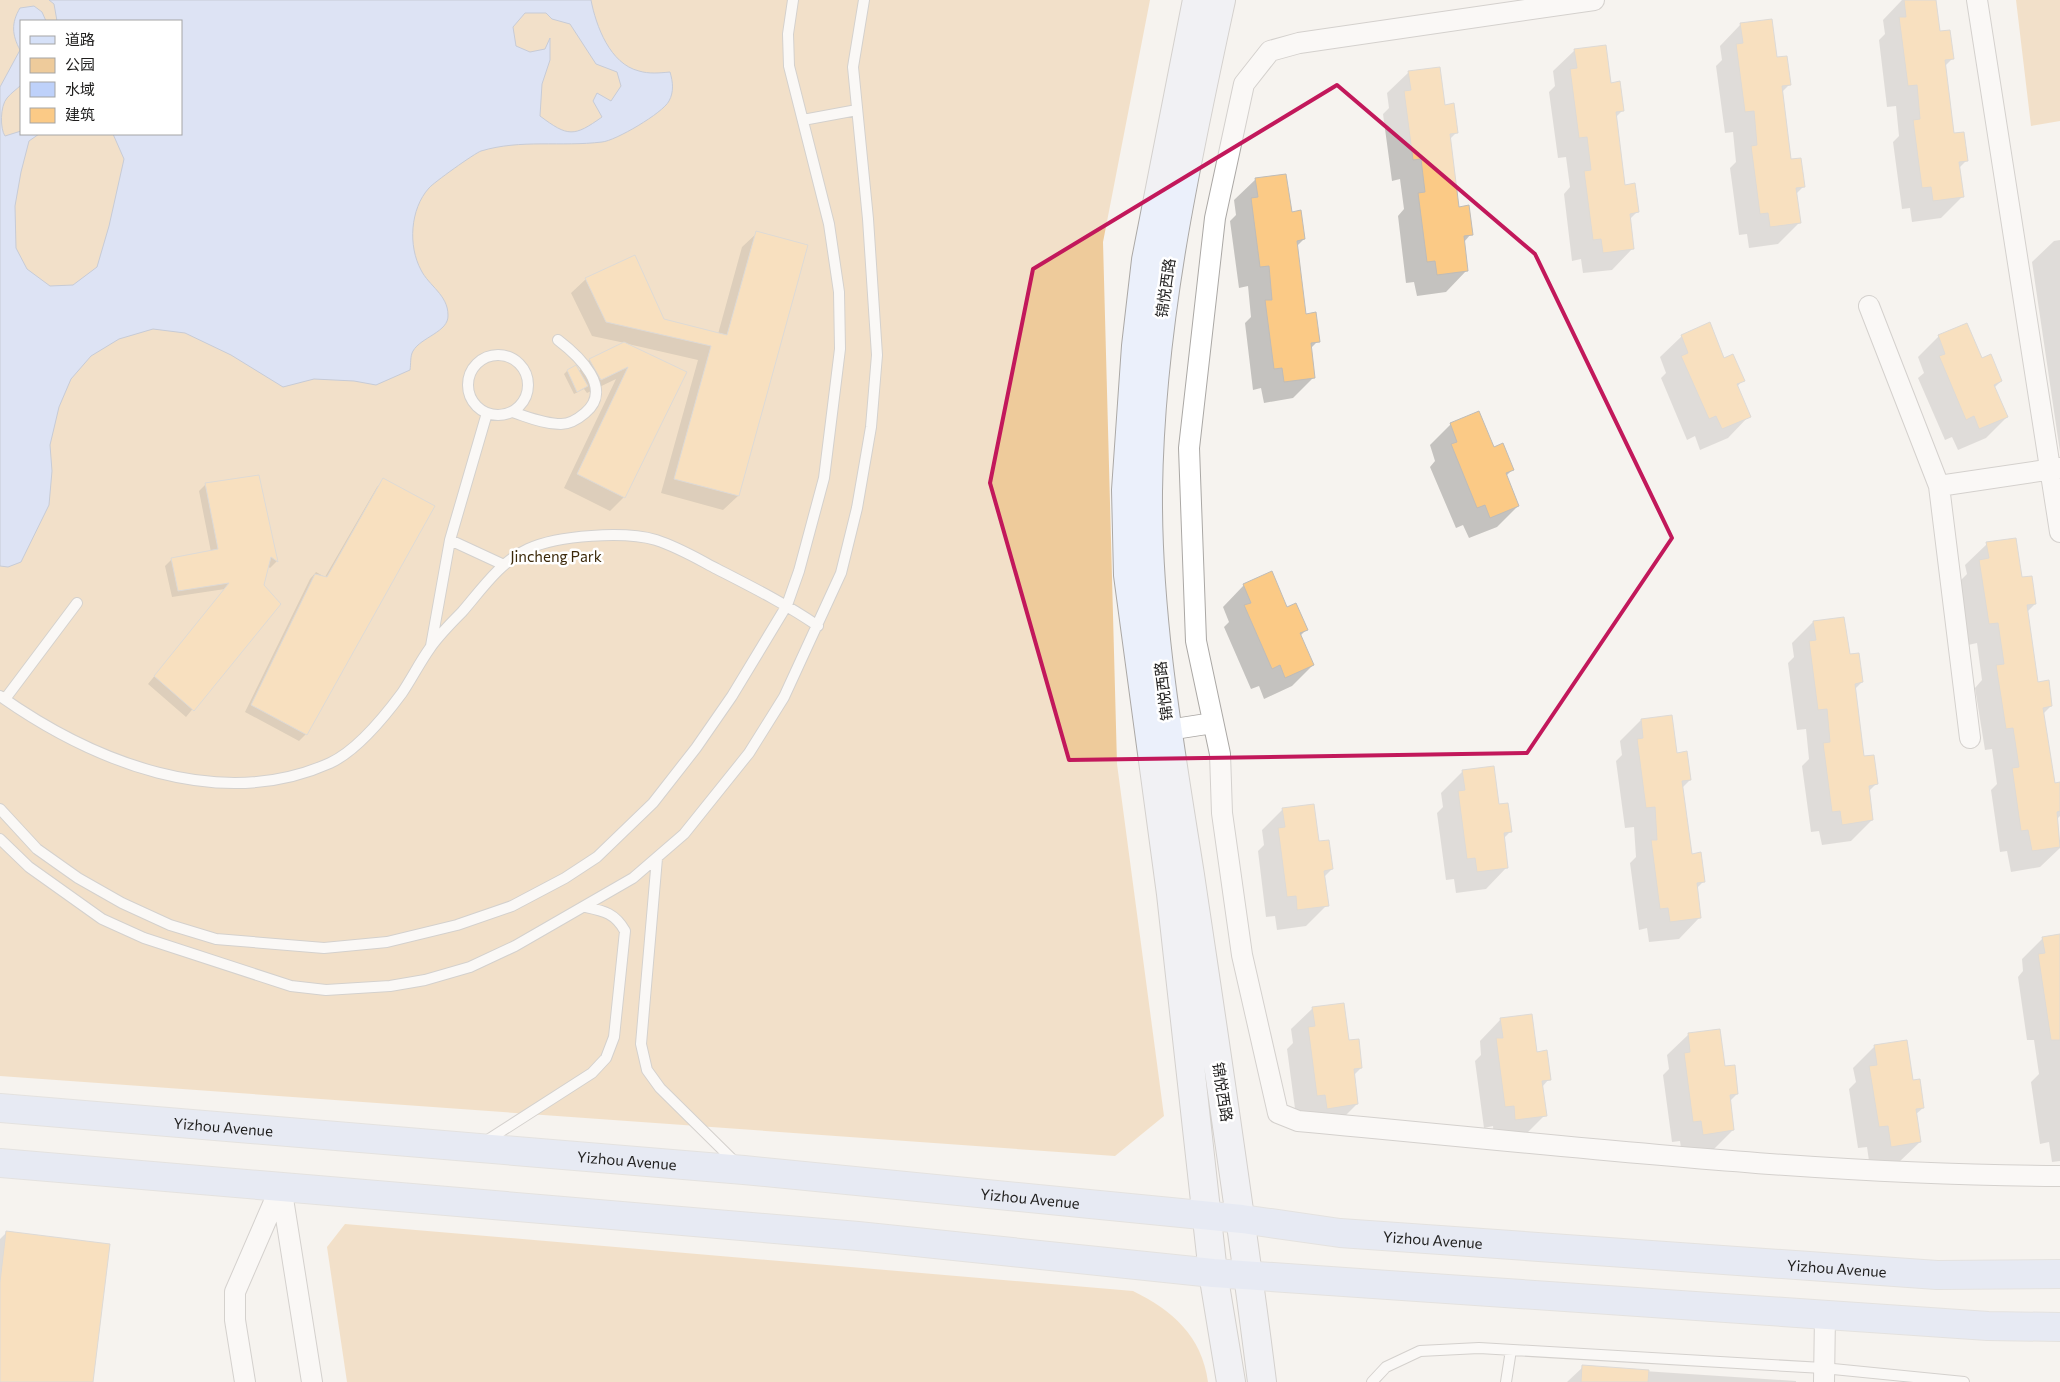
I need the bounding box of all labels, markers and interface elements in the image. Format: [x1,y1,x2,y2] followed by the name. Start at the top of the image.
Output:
[20,20,182,135] legend
[65,30,95,48] text: 道路
[65,55,95,73] text: 公园
[65,80,95,98] text: 水域
[65,105,95,123] text: 建筑
[1152,257,1178,319] street label: 锦悦西路
[510,547,602,565] park label: Jincheng Park
[1150,660,1176,722] street label: 锦悦西路
[1209,1061,1237,1123] street label: 锦悦西路
[173,1113,274,1140] street label: Yizhou Avenue
[576,1147,677,1173] street label: Yizhou Avenue
[979,1184,1081,1212] street label: Yizhou Avenue
[1382,1227,1483,1252] street label: Yizhou Avenue
[1786,1255,1887,1280] street label: Yizhou Avenue

